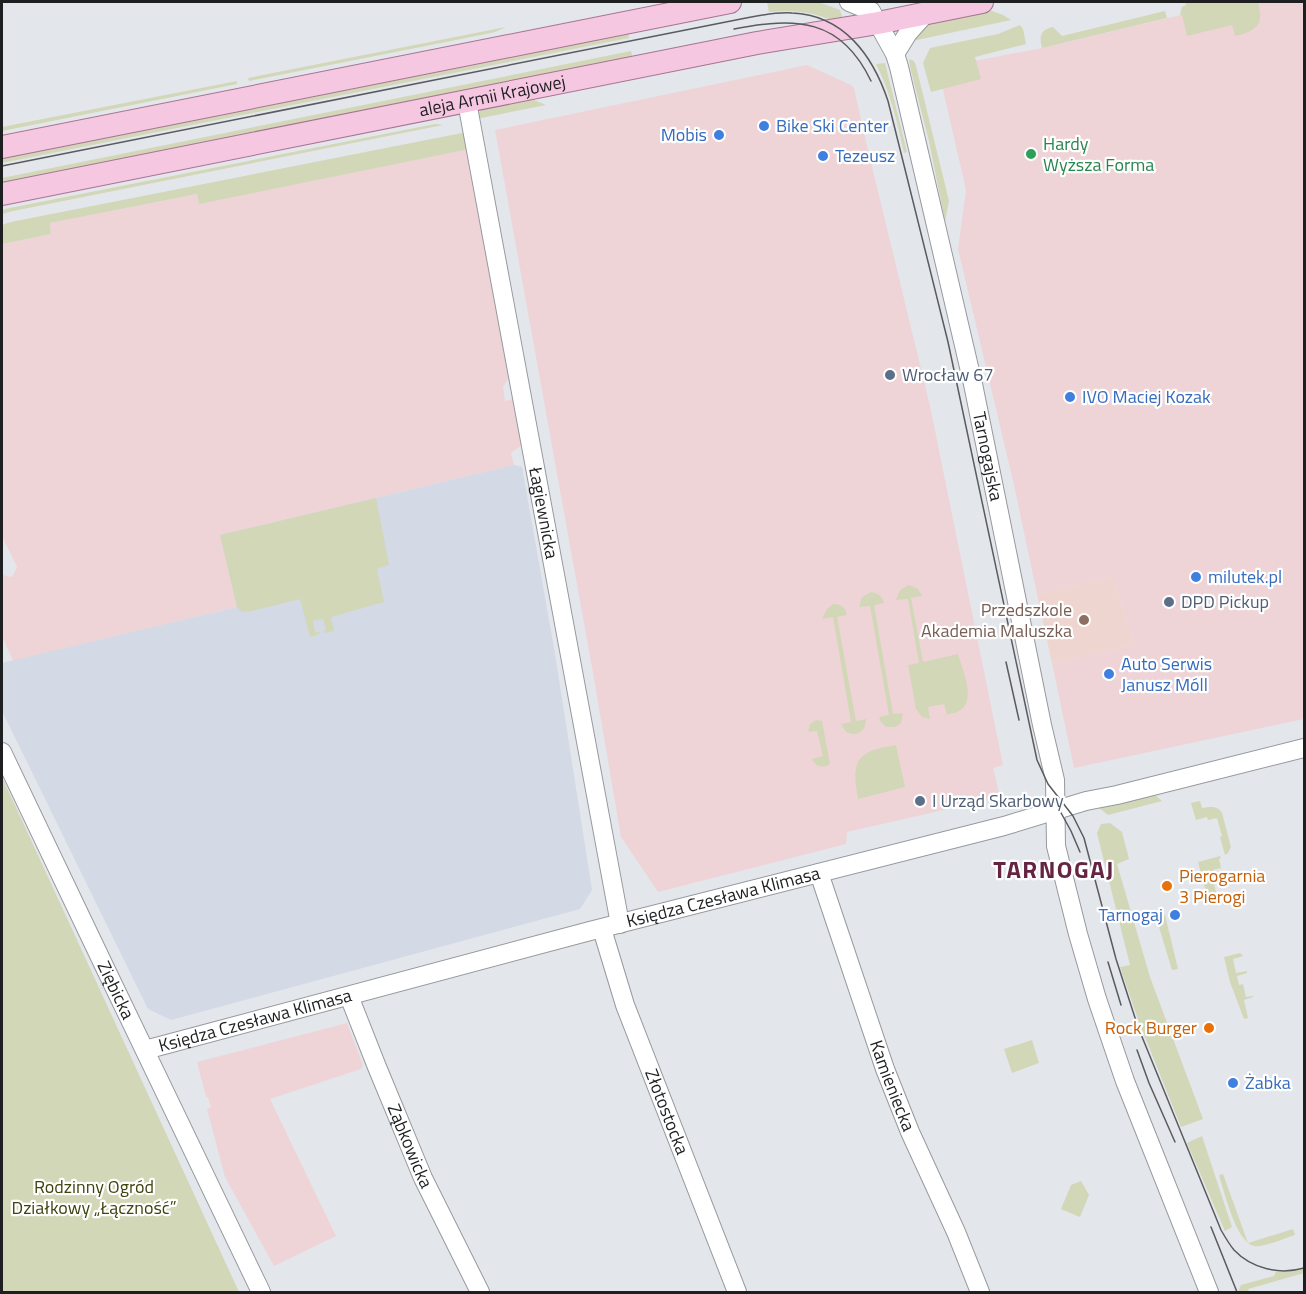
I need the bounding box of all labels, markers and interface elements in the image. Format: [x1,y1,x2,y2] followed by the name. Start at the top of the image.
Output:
[417,68,568,123] street label: aleja Armii Krajowej
[776,112,889,139] place label: Bike Ski Center
[757,119,771,133] marker: Bike Ski Center
[661,121,707,148] place label: Mobis
[712,128,726,142] marker: Mobis
[1043,130,1154,178] place label: Hardy Wyższa Forma
[835,142,895,169] place label: Tezeusz
[1024,147,1038,161] marker: Hardy Wyższa Forma
[816,149,830,163] marker: Tezeusz
[902,361,994,388] place label: Wrocław 67
[883,368,897,382] marker: Wrocław 67
[1082,383,1211,410] place label: IVO Maciej Kozak
[1063,390,1077,404] marker: IVO Maciej Kozak
[966,409,1010,503] street label: Tarnogajska
[522,464,566,561] street label: Łagiewnicka
[1208,563,1282,590] place label: milutek.pl
[1189,570,1203,584] marker: milutek.pl
[1181,588,1269,615] place label: DPD Pickup
[1162,595,1176,609] marker: DPD Pickup
[921,596,1072,644] place label: Przedszkole Akademia Maluszka
[1077,613,1091,627] marker: Przedszkole Akademia Maluszka
[1121,650,1212,698] place label: Auto Serwis Janusz Móll
[1102,667,1116,681] marker: Auto Serwis Janusz Móll
[932,787,1064,814] place label: I Urząd Skarbowy
[913,794,927,808] marker: I Urząd Skarbowy
[993,851,1115,887] district label: TARNOGAJ
[623,859,823,934] street label: Księdza Czesława Klimasa
[1179,862,1265,910] place label: Pierogarnia 3 Pierogi
[1160,879,1174,893] marker: Pierogarnia 3 Pierogi
[1099,901,1163,928] place label: Tarnogaj
[1168,908,1182,922] marker: Tarnogaj
[91,956,142,1024] street label: Ziębicka
[155,981,355,1059] street label: Księdza Czesława Klimasa
[1105,1014,1197,1041] place label: Rock Burger
[1202,1021,1216,1035] marker: Rock Burger
[863,1036,922,1135] street label: Kamieniecka
[638,1065,696,1159] street label: Złotostocka
[1245,1069,1291,1096] place label: Żabka
[1226,1076,1240,1090] marker: Żabka
[381,1100,440,1193] street label: Ząbkowicka
[12,1173,177,1221] park label: Rodzinny Ogród Działkowy „Łączność”

